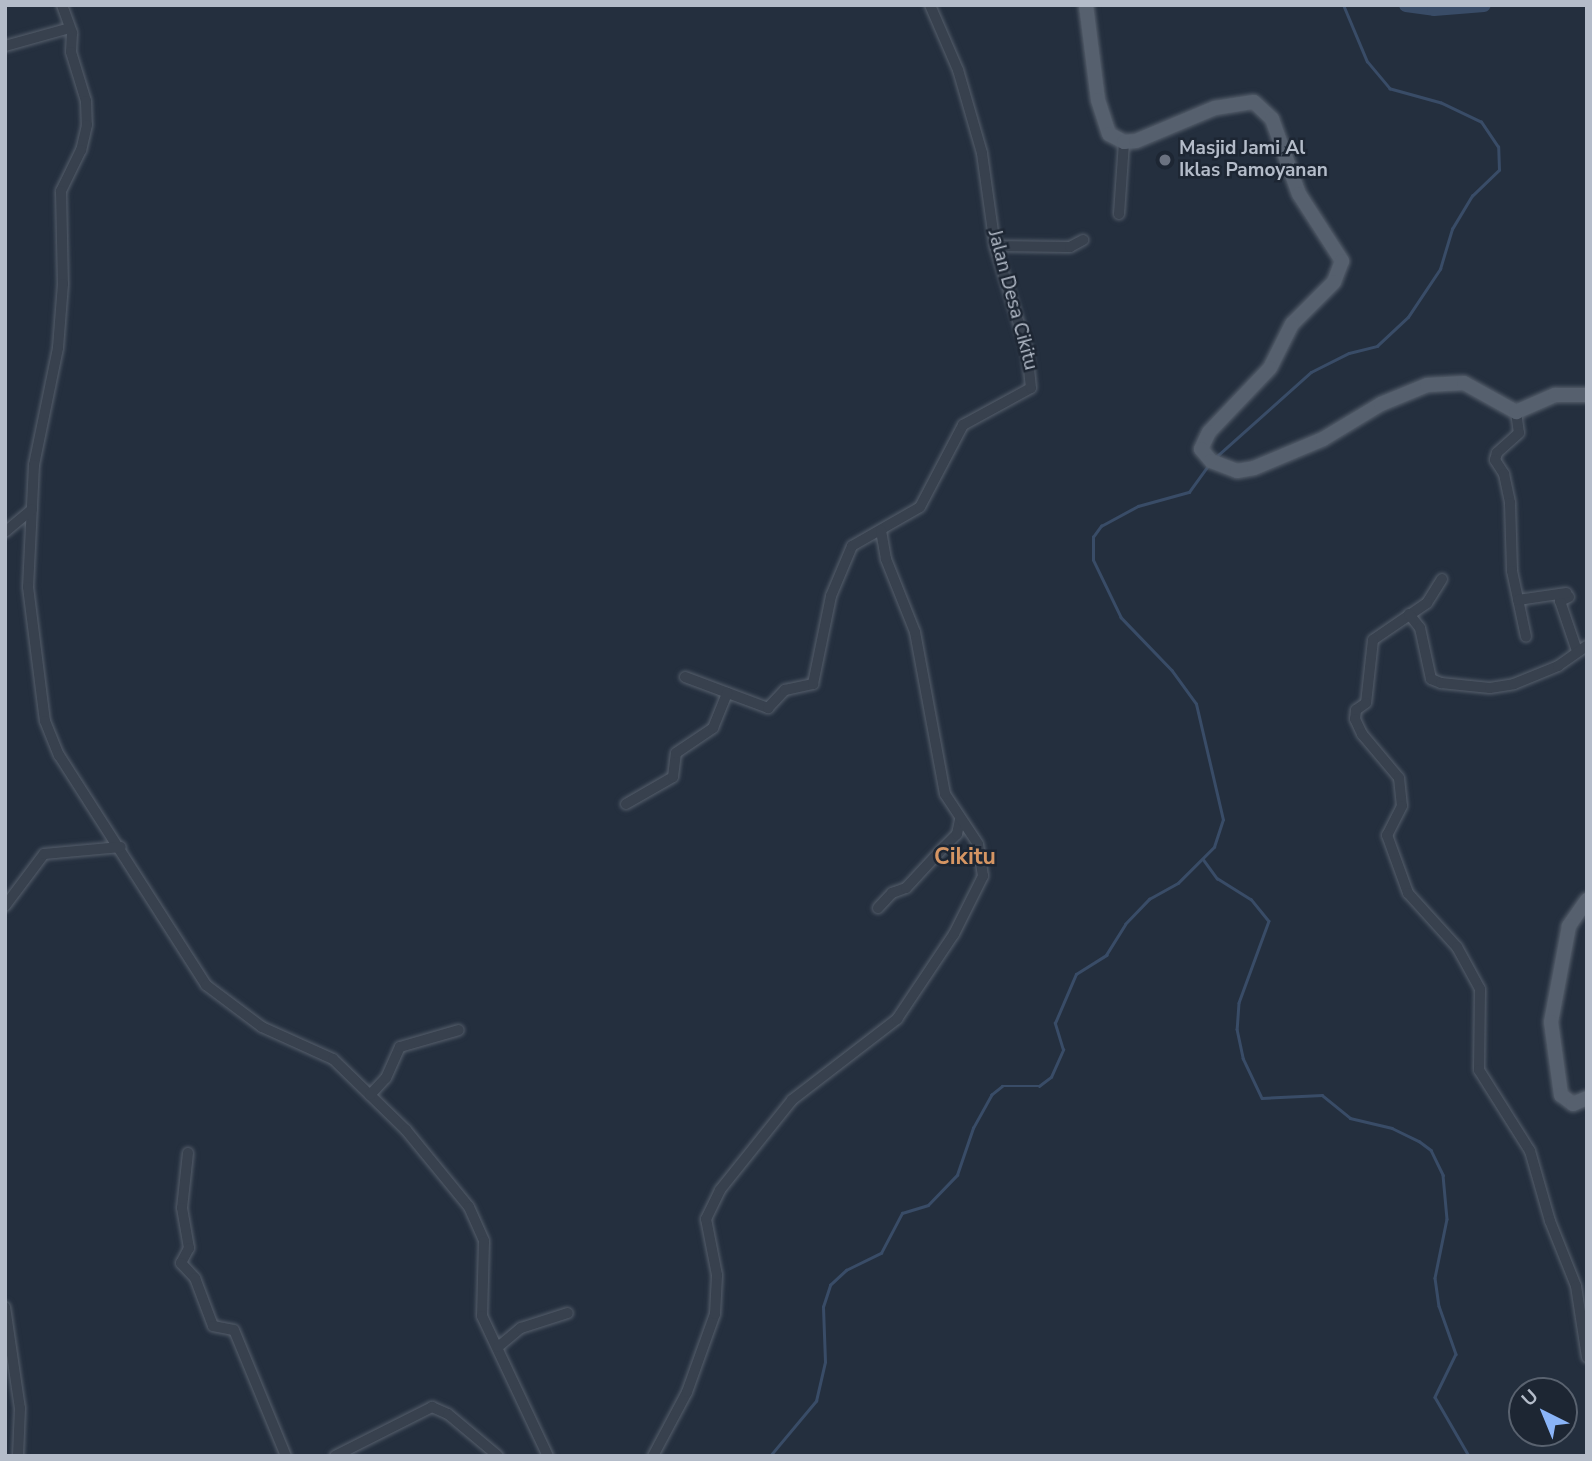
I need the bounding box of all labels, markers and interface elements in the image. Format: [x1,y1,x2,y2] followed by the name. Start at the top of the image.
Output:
[1179,138,1328,182] place label: Masjid Jami Al Iklas Pamoyanan
[1157,152,1173,168] marker: Masjid Jami Al Iklas Pamoyanan
[982,227,1042,373] street label: Jalan Desa Cikitu
[934,843,996,871] district label: Cikitu
[1508,1377,1578,1447] north arrow
[1516,1384,1544,1412] text: U

